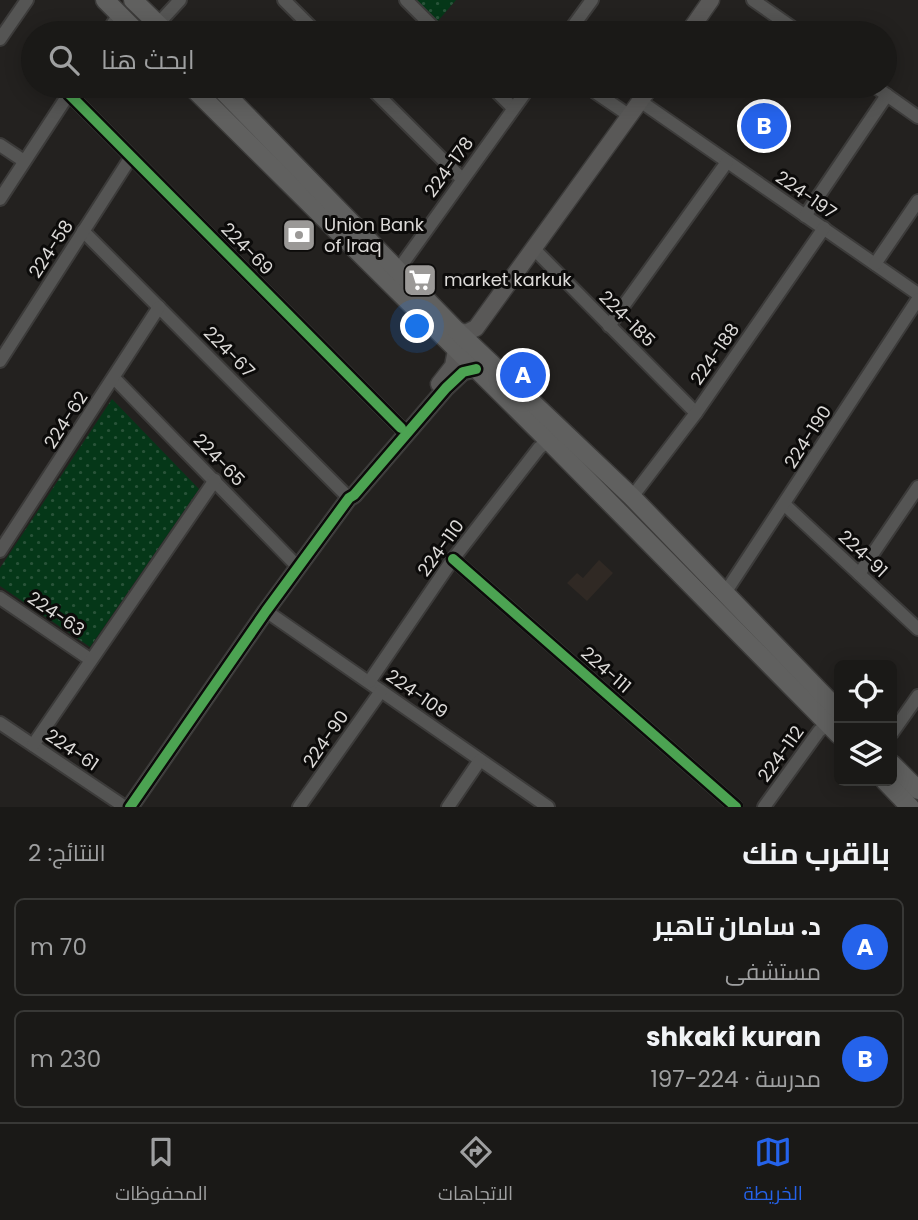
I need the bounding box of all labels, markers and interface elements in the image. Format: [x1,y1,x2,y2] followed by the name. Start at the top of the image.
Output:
[21,21,897,98] search box
[45,41,83,79] icon: search
[101,42,195,78] text: ابحث هنا
[741,100,787,152] pin: B
[418,131,479,202] street label: 224-178
[771,165,842,225] street label: 224-197
[324,212,425,258] place label: Union Bank of Iraq
[23,215,79,283] street label: 224-58
[280,216,318,254] bank icon: Union Bank of Iraq
[216,217,279,280] street label: 224-69
[401,261,439,299] supermarket icon: market karkuk
[444,267,572,292] place label: market karkuk
[594,285,661,352] street label: 224-185
[400,309,434,343] your location
[684,318,745,390] street label: 224-188
[198,320,261,383] street label: 224-67
[500,349,546,401] pin: A
[38,386,93,453] street label: 224-62
[778,400,837,473] street label: 224-190
[188,428,251,492] street label: 224-65
[411,514,470,581] street label: 224-110
[833,524,893,583] street label: 224-91
[23,585,90,642] street label: 224-63
[576,641,637,698] street label: 224-111
[834,660,897,786] map controls
[834,660,897,723] button: locate
[381,663,453,724] street label: 224-109
[297,705,354,772] street label: 224-90
[752,721,809,787] street label: 224-112
[41,723,104,776] street label: 224-61
[834,723,897,786] button: layers
[742,832,890,875] text: بالقرب منك
[28,837,106,869] text: النتائج: 2
[654,908,821,944] text: د. سامان تاهیر
[30,931,87,963] text: 70 m
[857,931,873,963] text: A
[725,956,821,988] text: مستشفى
[646,1019,821,1055] text: shkaki kuran
[30,1043,101,1075] text: 230 m
[857,1043,873,1075] text: B
[650,1063,821,1095] text: مدرسة · 224-197
[115,1133,208,1211] tab: المحفوظات
[438,1133,513,1211] tab: الاتجاهات
[744,1133,803,1211] tab: الخريطة

